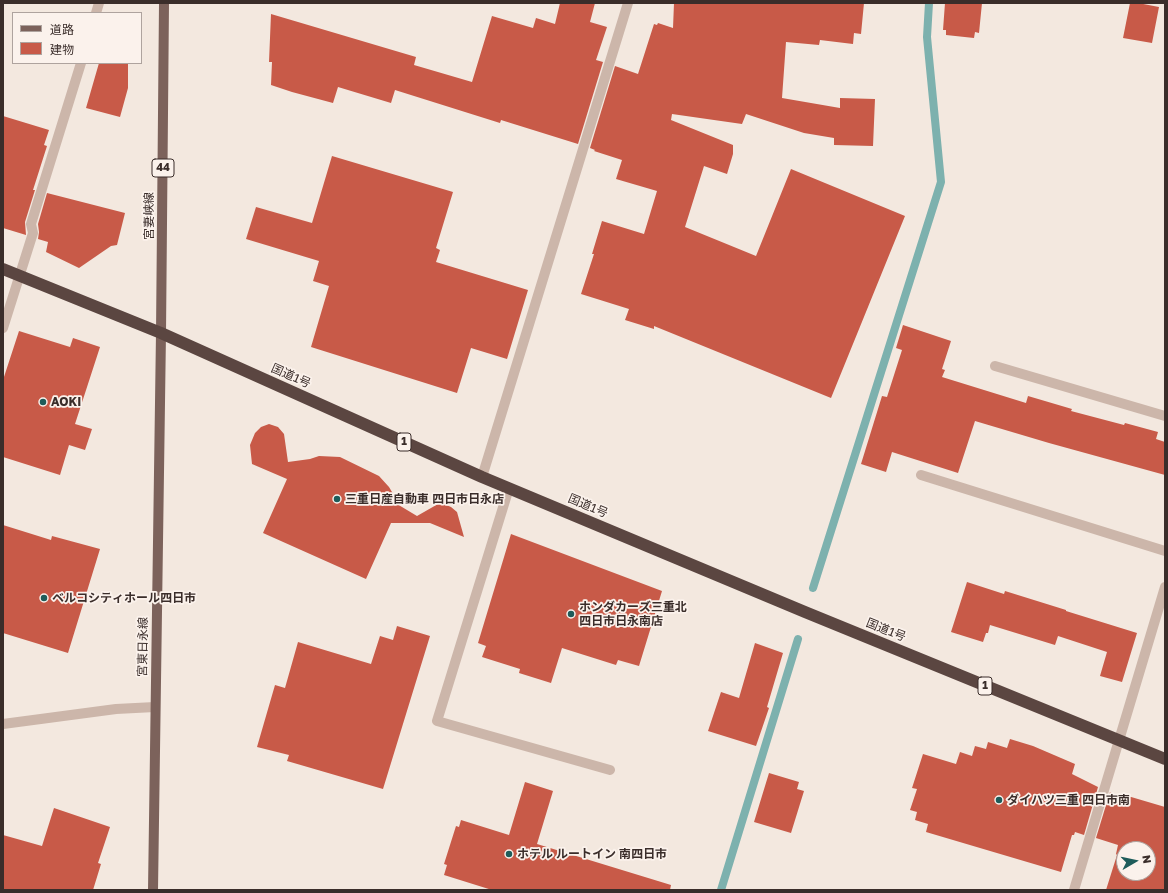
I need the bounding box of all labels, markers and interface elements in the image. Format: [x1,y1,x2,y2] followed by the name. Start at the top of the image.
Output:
[12,12,142,64] legend
[50,22,74,37] text: 道路
[50,42,74,57] text: 建物
[152,159,174,177] road number: 44
[142,192,156,240] street label: 宮妻峡線
[269,361,313,391] street label: 国道1号
[51,395,81,409] place label: AOKI
[38,397,48,407] marker: AOKI
[397,433,411,451] road number: 1
[566,491,610,521] street label: 国道1号
[345,492,504,506] place label: 三重日産自動車 四日市日永店
[332,494,342,504] marker: 三重日産自動車 四日市日永店
[52,591,196,605] place label: ベルコシティホール四日市
[39,593,49,603] marker: ベルコシティホール四日市
[579,600,687,628] place label: ホンダカーズ三重北 四日市日永南店
[566,609,576,619] marker: ホンダカーズ三重北 四日市日永南店
[864,615,908,645] street label: 国道1号
[135,617,151,677] street label: 宮東日永線
[978,677,992,695] road number: 1
[1007,793,1130,807] place label: ダイハツ三重 四日市南
[994,795,1004,805] marker: ダイハツ三重 四日市南
[1116,841,1156,881] north arrow
[517,847,667,861] place label: ホテル ルートイン 南四日市
[504,849,514,859] marker: ホテル ルートイン 南四日市
[1140,854,1154,864] text: N

